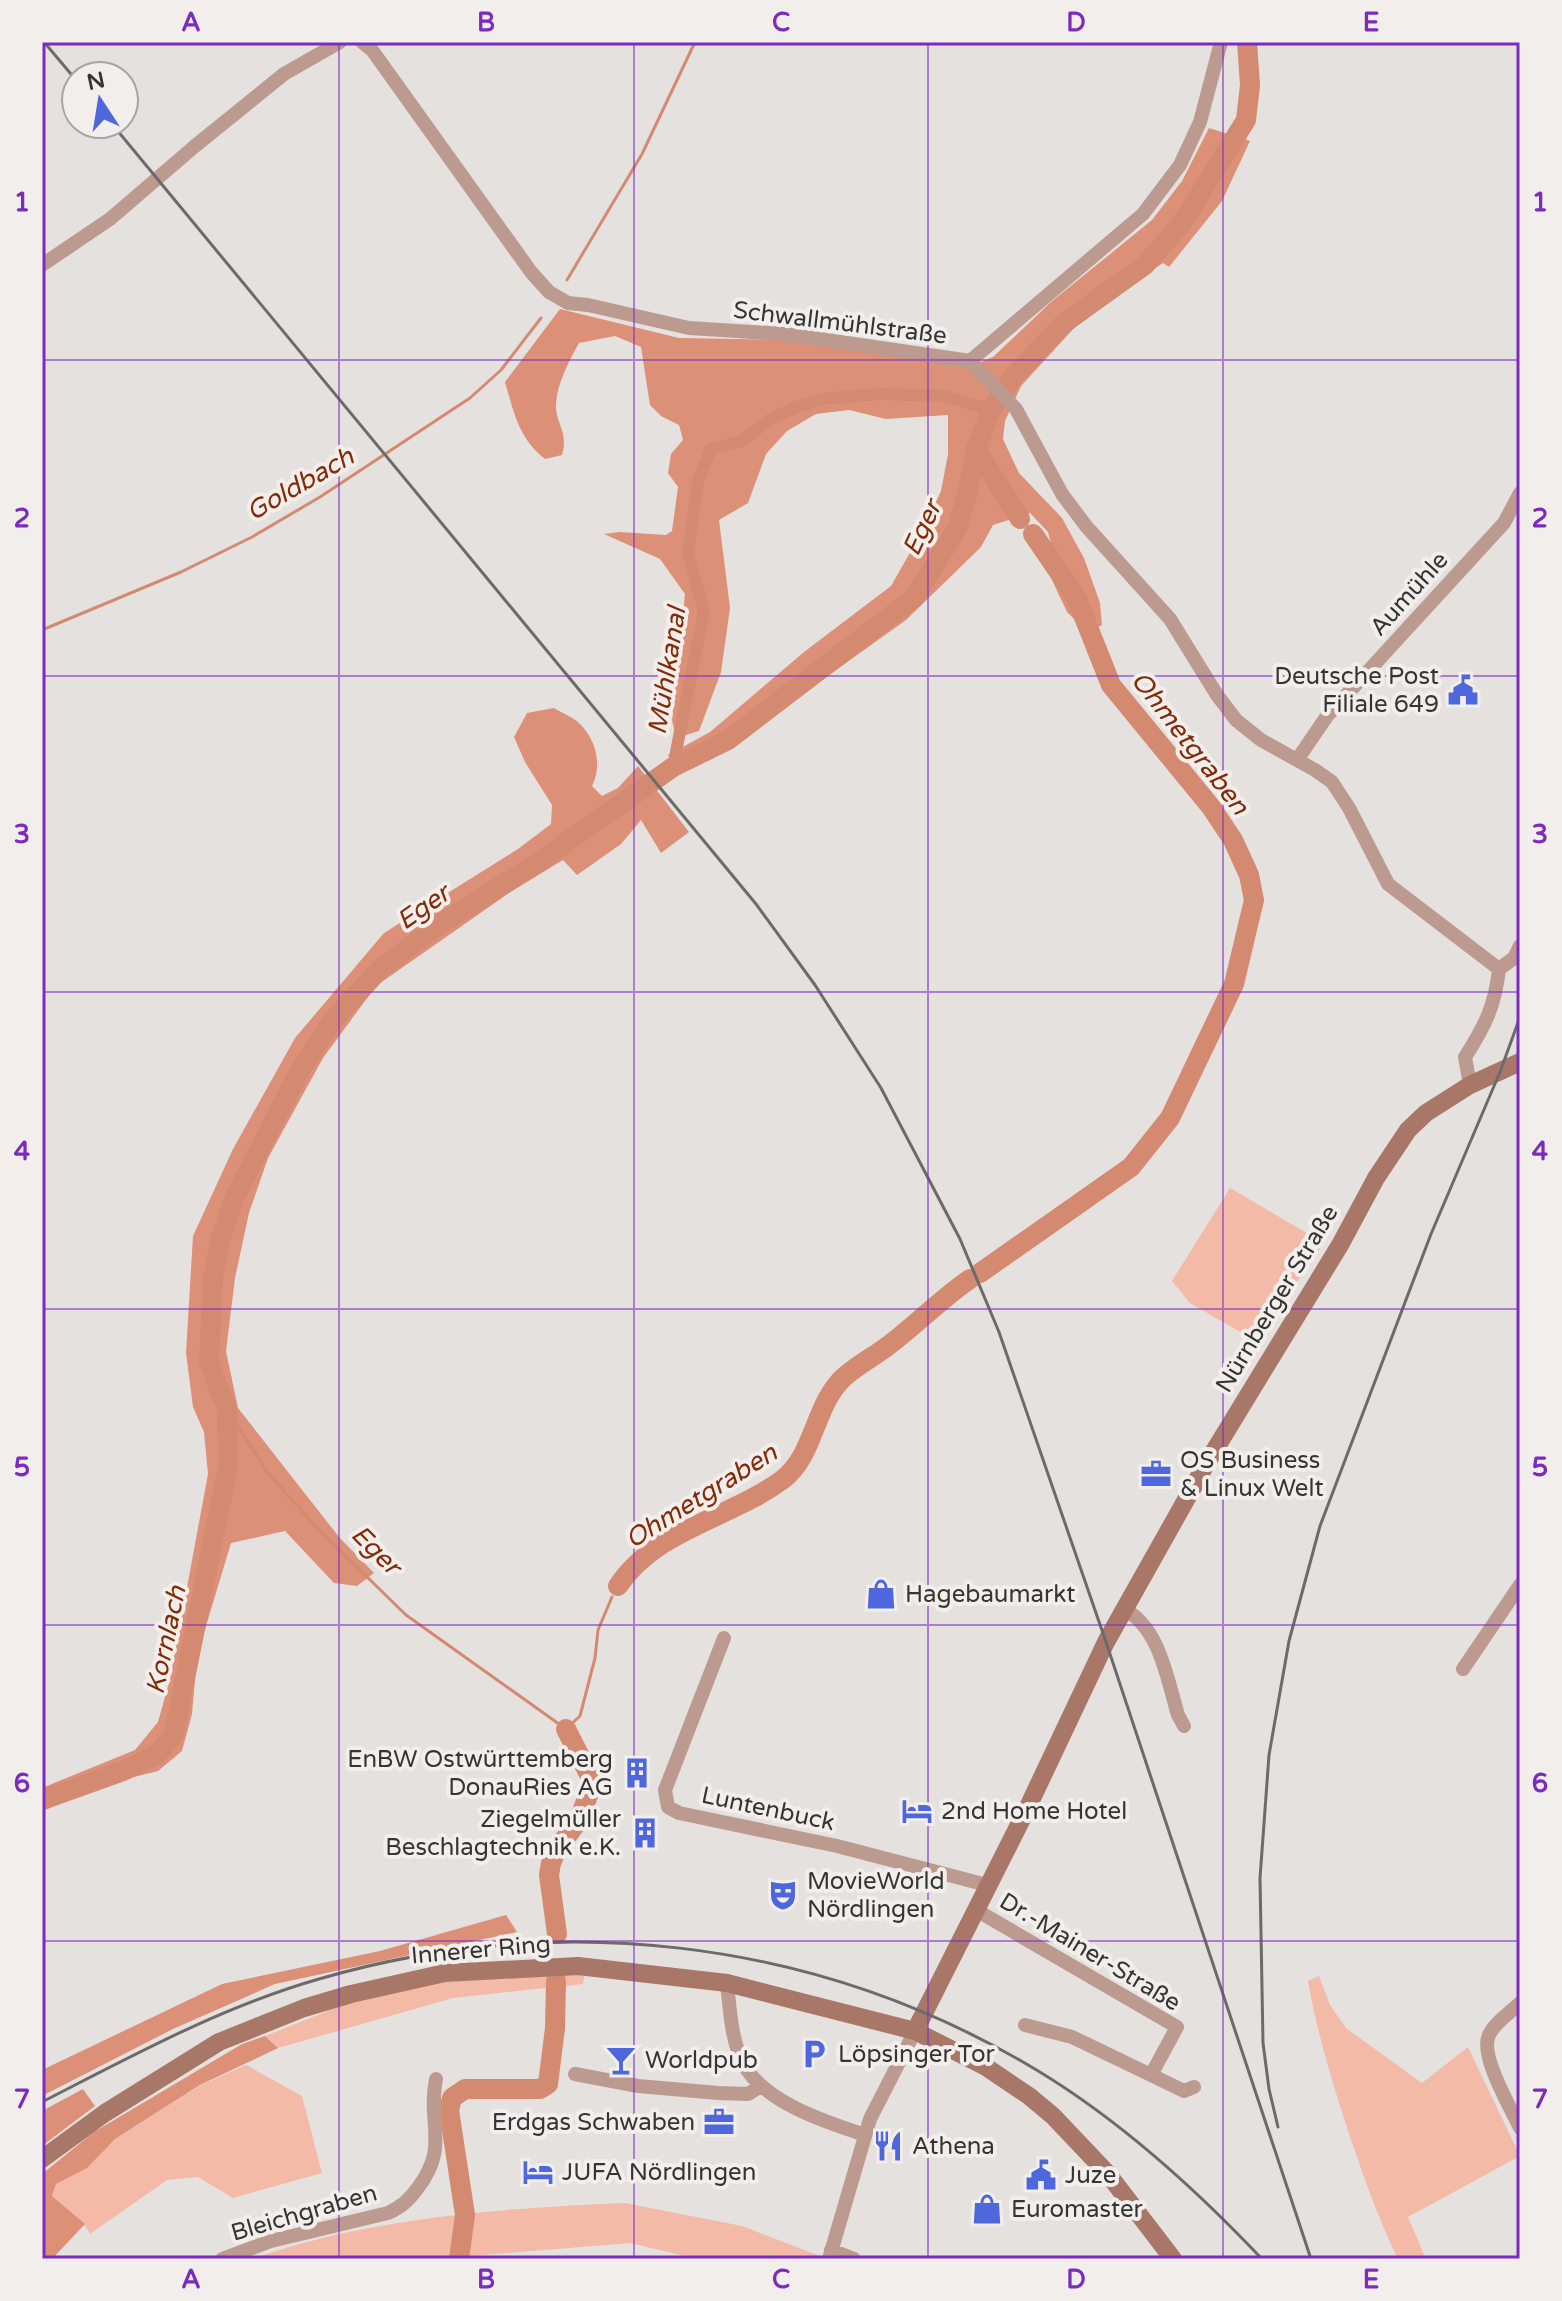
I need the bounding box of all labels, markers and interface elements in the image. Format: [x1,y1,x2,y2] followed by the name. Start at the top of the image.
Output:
[181,7,201,38] text: A
[477,7,495,38] text: B
[772,7,790,38] text: C
[1066,7,1086,38] text: D
[1363,7,1379,38] text: E
[60,60,140,140] north arrow
[85,67,107,96] text: N
[14,187,30,218] text: 1
[1532,187,1548,218] text: 1
[732,296,948,350] street label: Schwallmühlstraße
[241,440,360,527] water label: Goldbach
[896,493,949,561] water label: Eger
[14,503,30,534] text: 2
[1532,503,1548,534] text: 2
[1364,546,1454,642] street label: Aumühle
[642,602,693,737] water label: Mühlkanal
[1274,662,1439,719] place label: Deutsche Post Filiale 649
[1125,665,1256,822] water label: Ohmetgraben
[1446,673,1480,707] public building icon: Deutsche Post Filiale 649
[14,819,30,850] text: 3
[1532,819,1548,850] text: 3
[391,876,458,936] water label: Eger
[14,1136,30,1167] text: 4
[1532,1136,1548,1167] text: 4
[1210,1200,1344,1398] street label: Nürnberger Straße
[619,1436,784,1555] water label: Ohmetgraben
[1180,1446,1324,1503] place label: OS Business & Linux Welt
[14,1452,30,1483] text: 5
[1532,1452,1548,1483] text: 5
[1139,1457,1173,1491] office icon: OS Business & Linux Welt
[345,1519,409,1583] water label: Eger
[864,1577,898,1611] shop icon: Hagebaumarkt
[905,1580,1075,1609] place label: Hagebaumarkt
[139,1582,193,1697] water label: Kornlach
[347,1745,613,1802] place label: EnBW Ostwürttemberg DonauRies AG
[620,1756,654,1790] building icon: EnBW Ostwürttemberg DonauRies AG
[14,1768,30,1799] text: 6
[1532,1768,1548,1799] text: 6
[699,1781,837,1837] street label: Luntenbuck
[900,1794,934,1828] hotel icon: 2nd Home Hotel
[941,1797,1127,1826] place label: 2nd Home Hotel
[385,1805,622,1862] place label: Ziegelmüller Beschlagtechnik e.K.
[628,1816,662,1850] building icon: Ziegelmüller Beschlagtechnik e.K.
[807,1867,945,1924] place label: MovieWorld Nördlingen
[766,1878,800,1912] theatre icon: MovieWorld Nördlingen
[994,1887,1186,2017] street label: Dr.-Mainer-Straße
[410,1929,552,1971] street label: Innerer Ring
[797,2037,831,2071] parking icon: Löpsinger Tor
[838,2040,996,2069] place label: Löpsinger Tor
[604,2043,638,2077] bar icon: Worldpub
[645,2046,758,2075] place label: Worldpub
[14,2084,30,2115] text: 7
[1532,2084,1548,2115] text: 7
[702,2105,736,2139] office icon: Erdgas Schwaben
[492,2108,695,2137] place label: Erdgas Schwaben
[871,2129,905,2163] restaurant icon: Athena
[912,2132,995,2161] place label: Athena
[521,2155,555,2189] hotel icon: JUFA Nördlingen
[562,2158,756,2187] place label: JUFA Nördlingen
[1024,2158,1058,2192] public building icon: Juze
[1065,2161,1116,2190] place label: Juze
[228,2178,380,2248] street label: Bleichgraben
[970,2192,1004,2226] shop icon: Euromaster
[1011,2195,1144,2224] place label: Euromaster
[181,2264,201,2295] text: A
[477,2264,495,2295] text: B
[772,2264,790,2295] text: C
[1066,2264,1086,2295] text: D
[1363,2264,1379,2295] text: E

